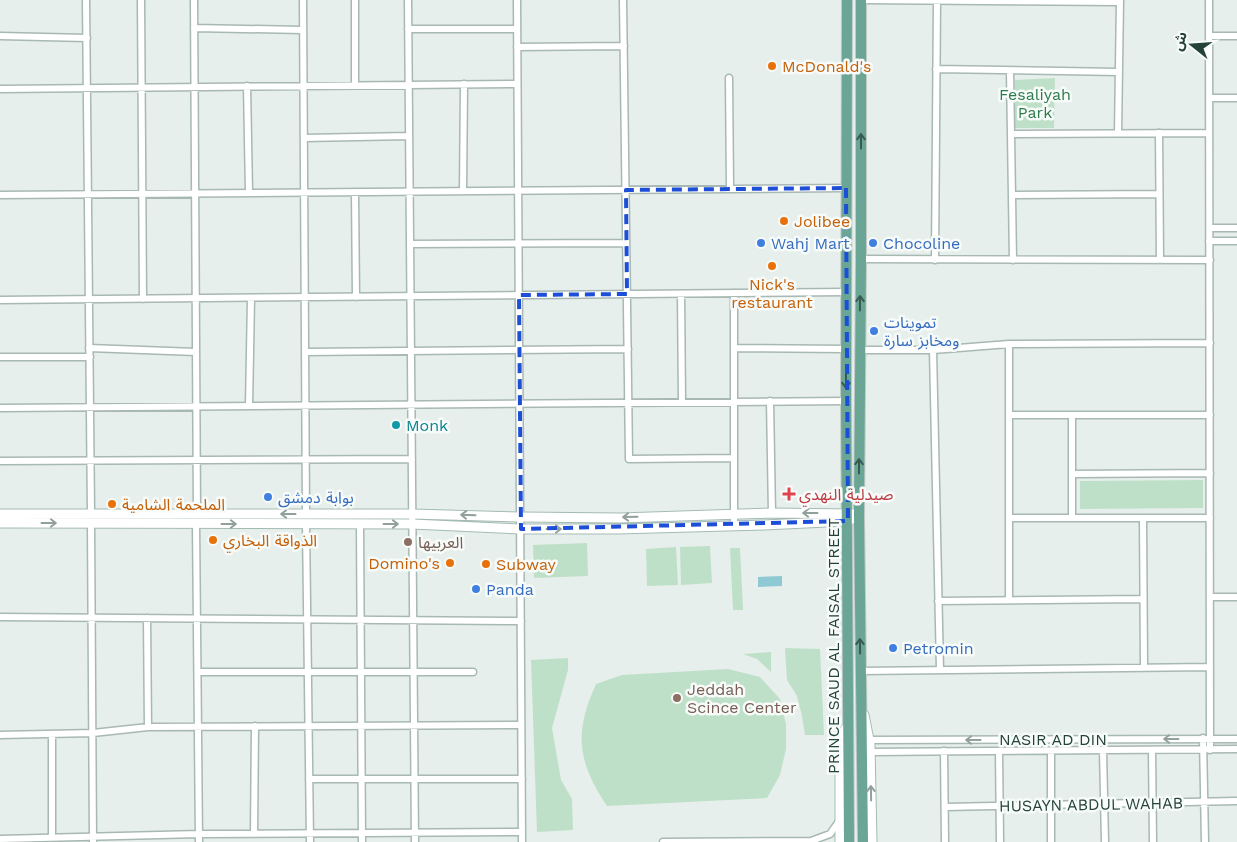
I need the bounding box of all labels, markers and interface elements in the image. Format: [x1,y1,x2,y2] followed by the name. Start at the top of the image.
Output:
[1167,20,1217,70] north arrow
[1169,30,1190,53] text: ش
[782,57,872,76] place label: McDonald's
[766,60,778,72] marker: McDonald's
[999,85,1071,122] park label: Fesaliyah Park
[856,133,866,150] one-way arrow
[794,212,850,231] place label: Jolibee
[778,215,790,227] marker: Jolibee
[771,234,850,253] place label: Wahj Mart
[883,234,960,253] place label: Chocoline
[755,237,767,249] marker: Wahj Mart
[867,237,879,249] marker: Chocoline
[766,260,778,272] marker: Nick's restaurant
[731,275,813,312] place label: Nick's restaurant
[855,296,865,312] one-way arrow
[884,313,959,350] place label: تموينات ومخابز سارة
[868,325,880,337] marker: تموينات ومخابز سارة
[841,372,851,389] one-way arrow
[406,416,448,435] place label: Monk
[390,419,402,431] marker: Monk
[854,458,864,474] one-way arrow
[799,485,894,507] place label: صيدلية النهدي
[278,488,354,508] place label: بوابة دمشق
[783,488,795,500] marker: صيدلية النهدي
[262,491,274,503] marker: بوابة دمشق
[122,495,225,514] place label: الملحمة الشامية
[106,498,118,510] marker: الملحمة الشامية
[802,508,818,518] one-way arrow
[280,509,296,519] one-way arrow
[460,511,476,520] one-way arrow
[623,513,639,522] one-way arrow
[40,518,56,528] one-way arrow
[824,518,843,774] street label: PRINCE SAUD AL FAISAL STREET
[220,519,236,529] one-way arrow
[382,519,399,529] one-way arrow
[545,524,561,534] one-way arrow
[223,531,317,553] place label: الذواقة البخاري
[418,533,463,552] place label: العربيها
[207,534,219,546] marker: الذواقة البخاري
[402,536,414,548] marker: العربيها
[368,554,440,573] place label: Domino's
[496,555,557,574] place label: Subway
[444,557,456,569] marker: Domino's
[480,558,492,570] marker: Subway
[486,580,534,599] place label: Panda
[470,583,482,595] marker: Panda
[855,638,865,654] one-way arrow
[903,639,974,658] place label: Petromin
[887,642,899,654] marker: Petromin
[687,680,797,717] place label: Jeddah Scince Center
[671,692,683,704] marker: Jeddah Scince Center
[999,730,1107,749] street label: NASIR AD DIN
[1163,734,1180,744] one-way arrow
[966,735,982,745] one-way arrow
[866,786,876,802] one-way arrow
[999,793,1183,816] street label: HUSAYN ABDUL WAHAB

